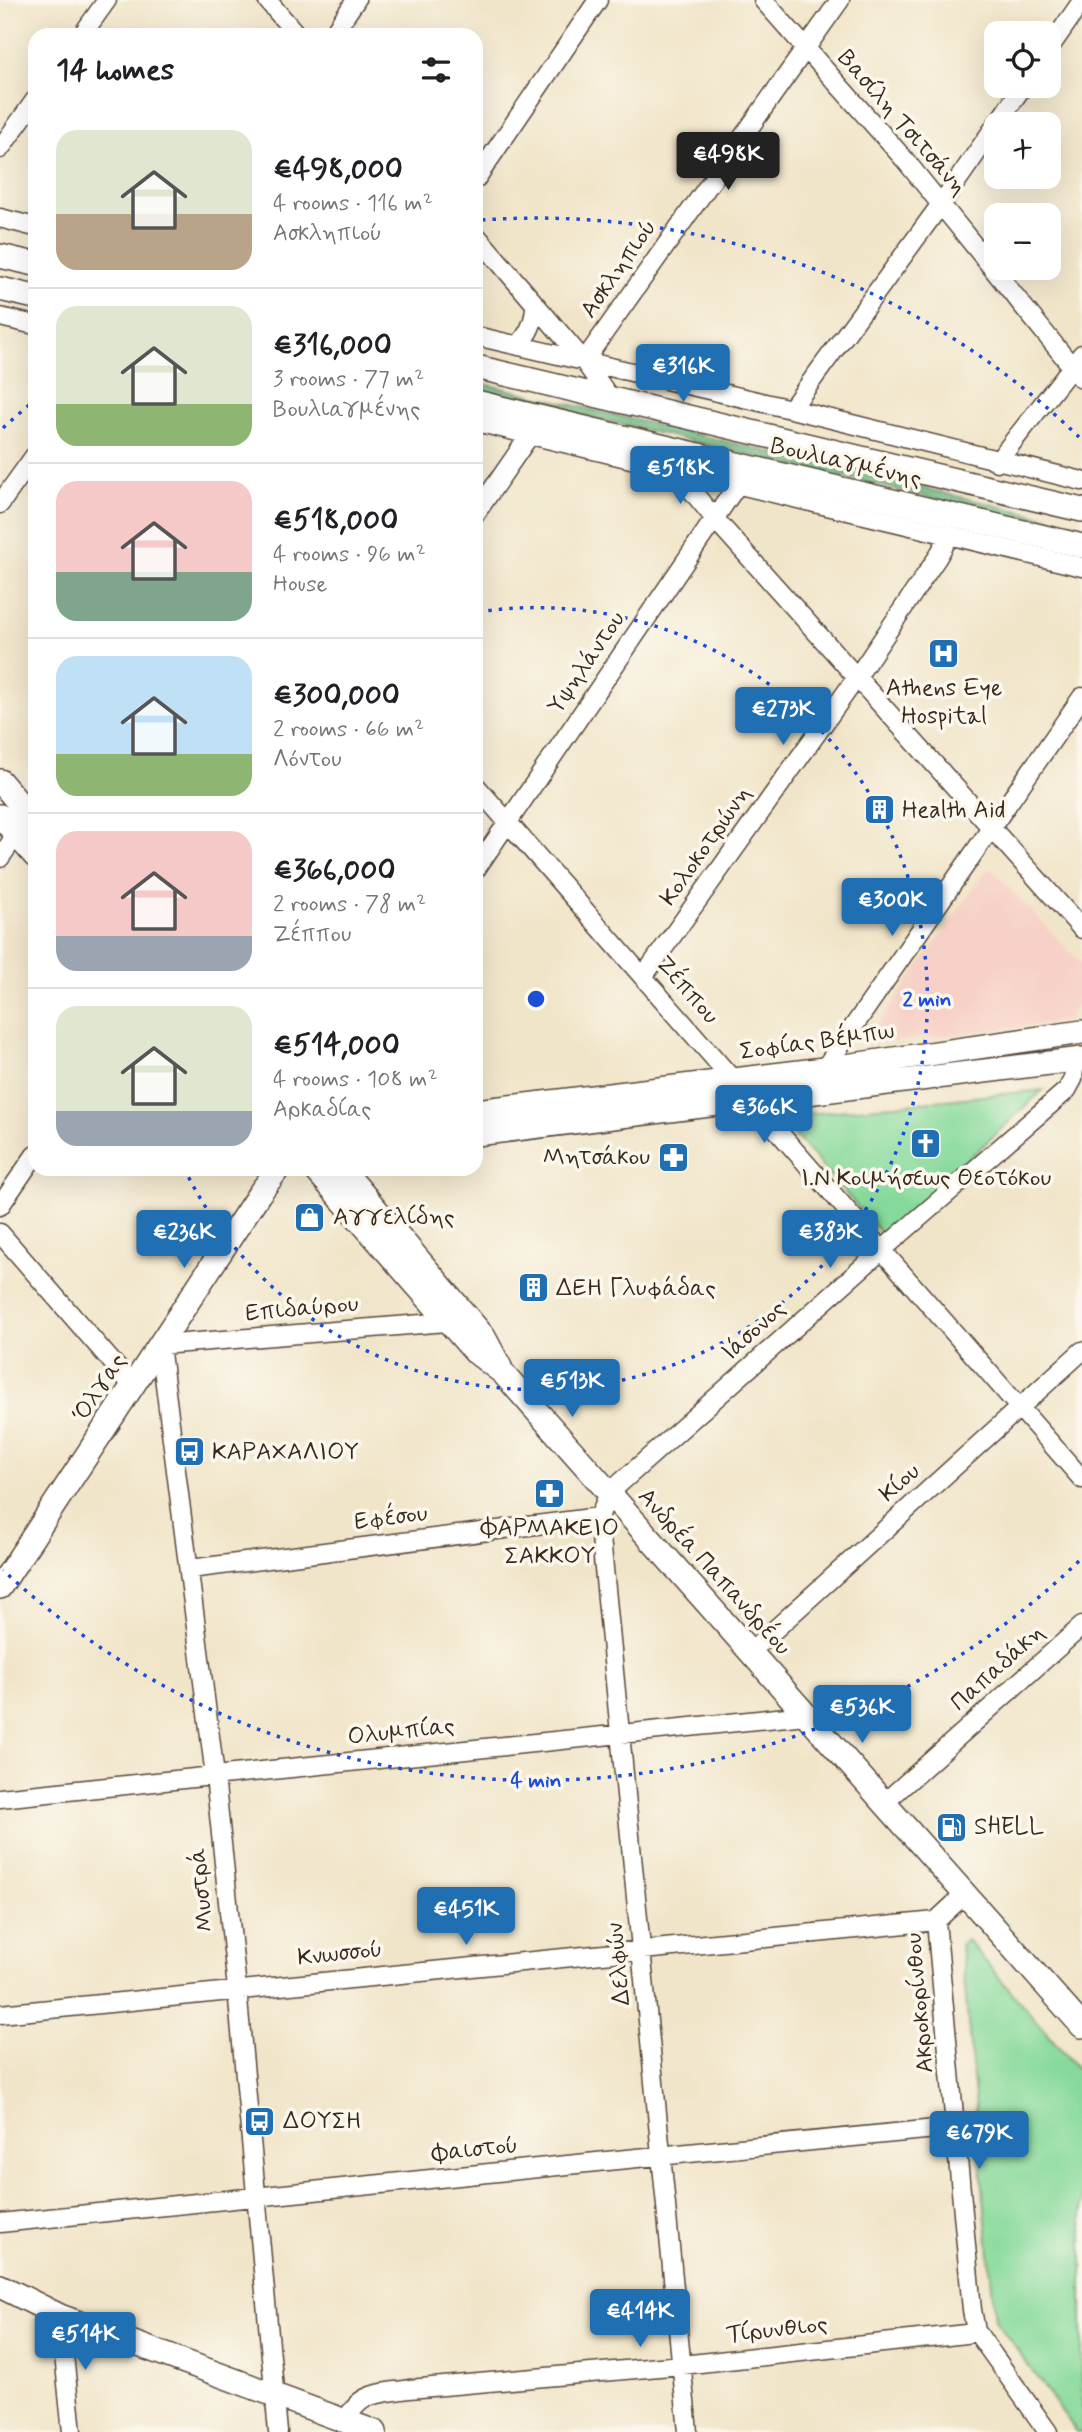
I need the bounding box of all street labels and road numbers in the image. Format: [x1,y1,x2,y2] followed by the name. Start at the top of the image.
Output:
[830,44,974,202] street label: Βασίλη Τσιτσάνη
[574,214,664,324] street label: Ασκληπιού
[768,430,925,495] street label: Βουλιαγμένης
[541,605,633,721] street label: Υψηλάντου
[653,780,759,912] street label: Κολοκοτρώνη
[649,948,726,1031] street label: Ζέππου
[738,1015,896,1068] street label: Σοφίας Βέμπω
[244,1289,360,1329] street label: Επιδαύρου
[715,1294,793,1368] street label: Ιάσονος
[66,1348,134,1428] street label: Όλγας
[873,1456,927,1509] street label: Κίου
[631,1481,798,1662] street label: Ανδρέα Παπανδρέου
[353,1497,429,1538] street label: Εφέσου
[944,1618,1052,1718] street label: Παπαδάκη
[346,1711,456,1753] street label: Ολυμπίας
[182,1846,222,1934] street label: Μυστρά
[600,1921,638,2007] street label: Δελφών
[898,1931,942,2075] street label: Ακροκορίνθου
[296,1934,384,1974] street label: Κνωσσού
[430,2130,520,2170] street label: Φαιστού
[725,2309,829,2351] street label: Τίρυνθιος

